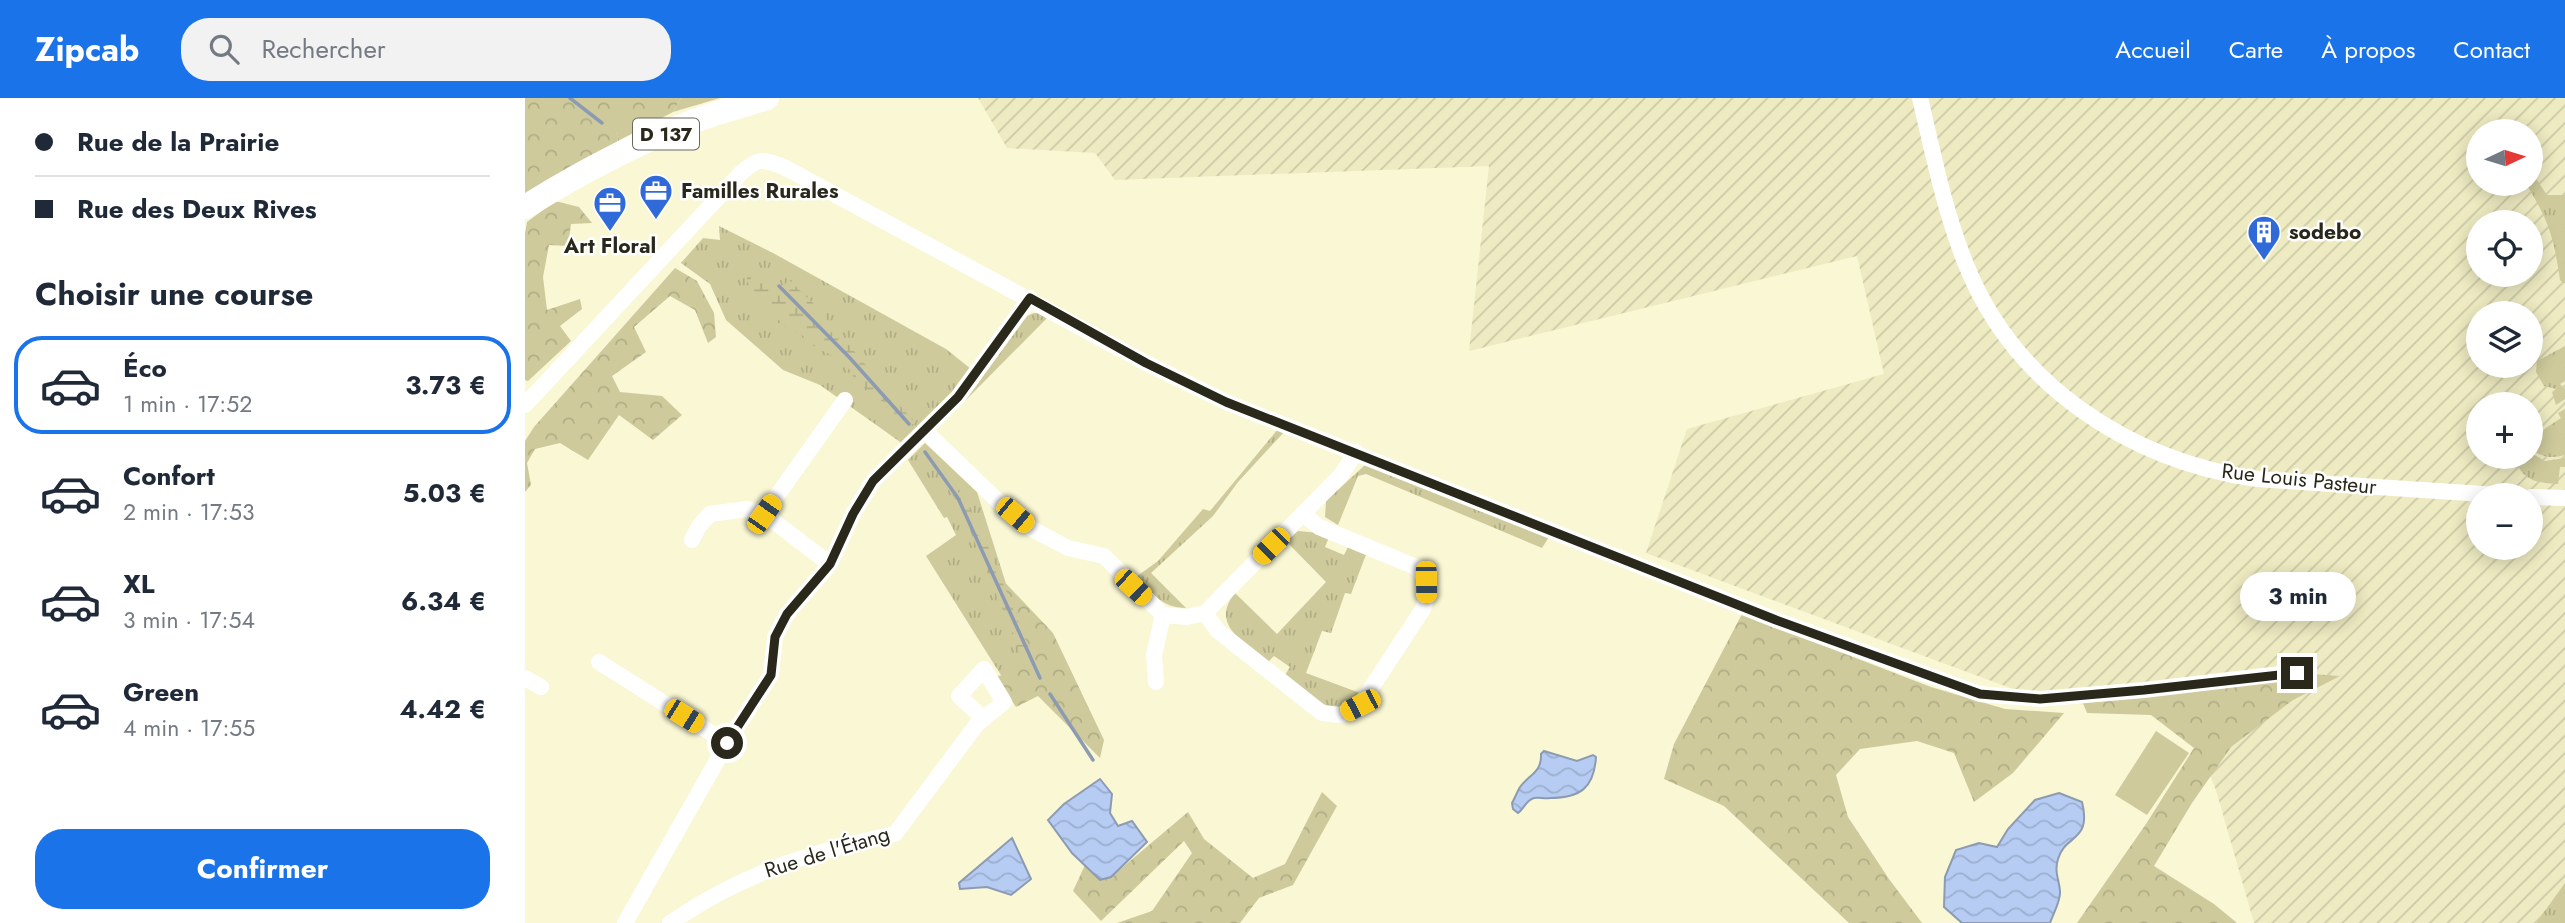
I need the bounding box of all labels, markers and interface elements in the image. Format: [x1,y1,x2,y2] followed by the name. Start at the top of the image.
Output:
[181,18,671,81] search box
[35,26,139,73] text: Zipcab
[205,30,243,68] icon: search
[261,30,386,68] text: Rechercher
[2115,32,2191,67] text: Accueil
[2229,32,2283,67] text: Carte
[2321,32,2415,67] text: À propos
[2453,32,2530,67] text: Contact
[633,118,699,150] road number: D 137
[2466,119,2543,196] north arrow
[2466,119,2543,560] map controls
[77,123,279,161] text: Rue de la Prairie
[637,172,675,221] office icon: Familles Rurales
[681,176,839,206] place label: Familles Rurales
[591,184,629,233] office icon: Art Floral
[77,190,317,228] text: Rue des Deux Rives
[2466,210,2543,287] button: locate
[2245,213,2283,262] building icon: sodebo
[2289,217,2361,247] place label: sodebo
[563,231,656,261] place label: Art Floral
[35,271,313,317] text: Choisir une course
[2466,301,2543,378] button: layers
[123,349,167,387] text: Éco
[39,354,102,417] icon: car
[405,366,486,404] text: 3.73 €
[123,387,252,421] text: 1 min · 17:52
[2466,392,2543,469] button: +
[2220,456,2379,502] street label: Rue Louis Pasteur
[123,457,215,495] text: Confort
[39,462,102,525] icon: car
[403,474,486,512] text: 5.03 €
[2466,483,2543,560] button: −
[744,491,785,537] car
[993,493,1038,537] car
[123,495,255,529] text: 2 min · 17:53
[1249,524,1294,568] car
[1416,561,1437,603] car
[123,565,155,603] text: XL
[1111,565,1156,609] car
[39,570,102,633] icon: car
[2239,572,2355,620] callout: 3 min
[2268,579,2328,613] text: 3 min
[401,582,486,620] text: 6.34 €
[123,603,255,637] text: 3 min · 17:54
[2281,657,2313,689] route end
[123,673,199,711] text: Green
[39,678,102,741] icon: car
[1337,686,1384,724] car
[399,690,486,728] text: 4.42 €
[661,696,708,736] car
[123,711,255,745] text: 4 min · 17:55
[711,727,743,759] route start
[761,819,893,885] street label: Rue de l'Étang
[35,829,490,909] button: Confirmer

